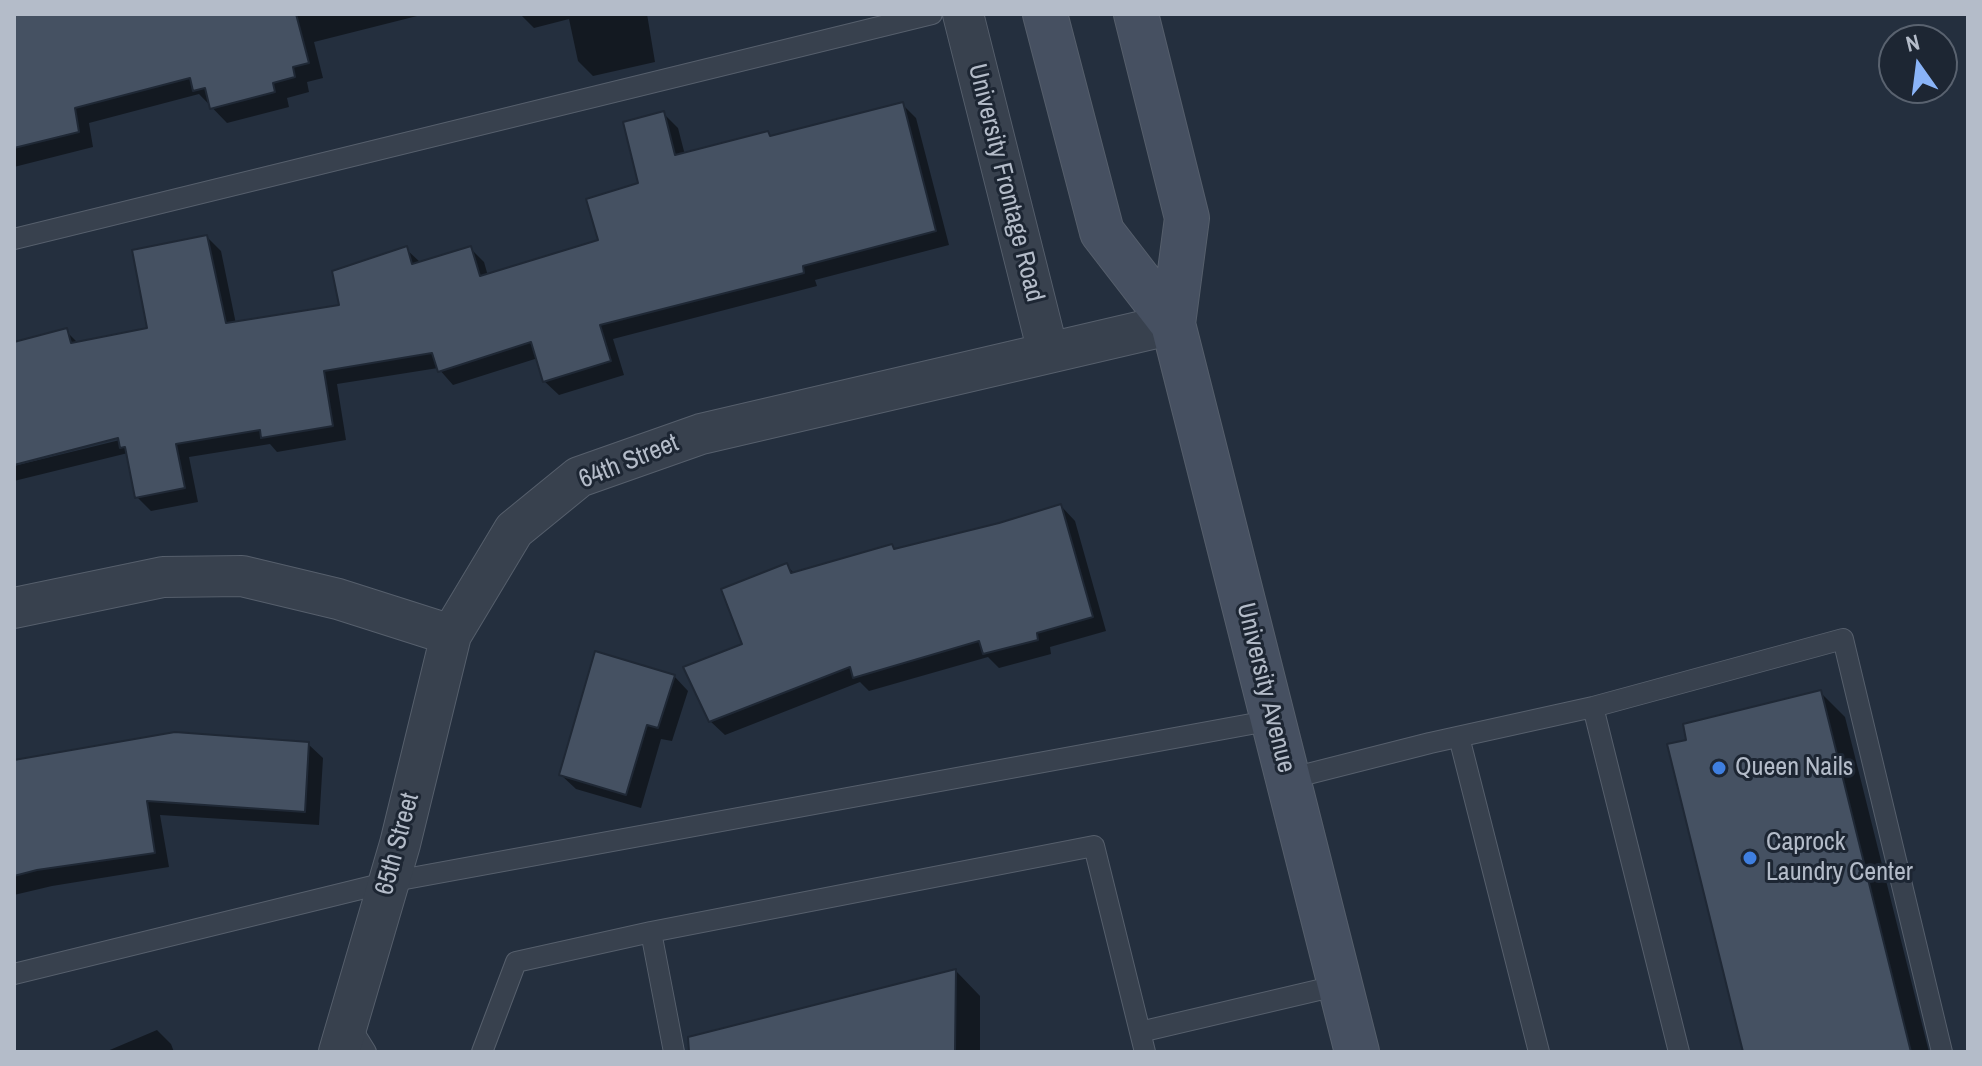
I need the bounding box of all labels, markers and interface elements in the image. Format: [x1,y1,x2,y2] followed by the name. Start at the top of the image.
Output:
[1878,24,1958,104] north arrow
[1903,27,1923,59] text: N
[960,61,1050,305] street label: University Frontage Road
[575,428,683,496] street label: 64th Street
[1229,600,1301,776] street label: University Avenue
[1735,752,1854,784] place label: Queen Nails
[1710,759,1728,777] marker: Queen Nails
[369,790,427,898] street label: 65th Street
[1766,827,1913,888] place label: Caprock Laundry Center
[1741,849,1759,867] marker: Caprock Laundry Center

